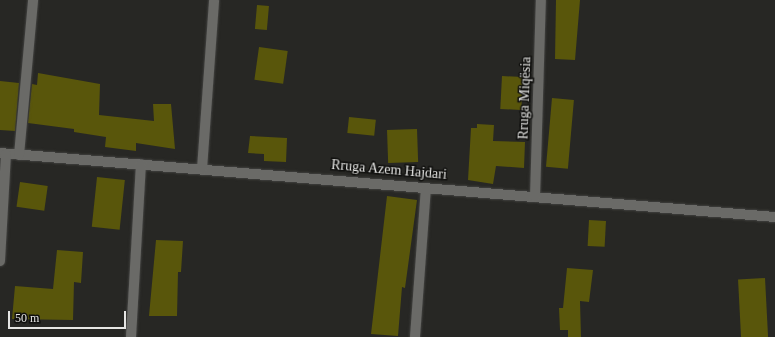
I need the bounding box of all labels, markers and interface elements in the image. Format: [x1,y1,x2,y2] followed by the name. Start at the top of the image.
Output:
[515,56,535,140] street label: Rruga Miqësia
[330,157,448,183] street label: Rruga Azem Hajdari
[10,303,128,329] scale bar
[15,311,39,325] text: 50 m

